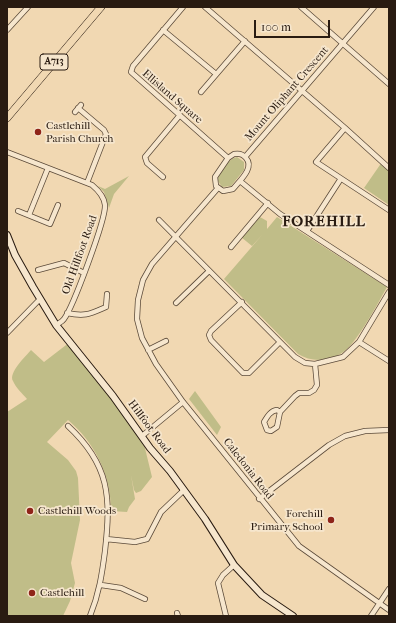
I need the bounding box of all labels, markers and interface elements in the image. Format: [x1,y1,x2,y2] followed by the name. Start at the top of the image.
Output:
[256,12,332,38] scale bar
[261,20,291,34] text: 100 m
[242,44,332,144] street label: Mount Oliphant Crescent
[40,54,68,70] road number: A713
[139,67,205,127] street label: Ellisland Square
[46,119,113,145] place label: Castlehill Parish Church
[33,127,43,137] marker: Castlehill Parish Church
[282,213,366,231] district label: FOREHILL
[60,214,100,296] street label: Old Hillfoot Road
[125,398,173,456] street label: Hillfoot Road
[220,436,276,502] street label: Caledonia Road
[38,504,116,518] place label: Castlehill Woods
[25,506,35,516] marker: Castlehill Woods
[251,507,323,533] place label: Forehill Primary School
[326,515,336,525] marker: Forehill Primary School
[40,586,84,600] place label: Castlehill
[27,588,37,598] marker: Castlehill

